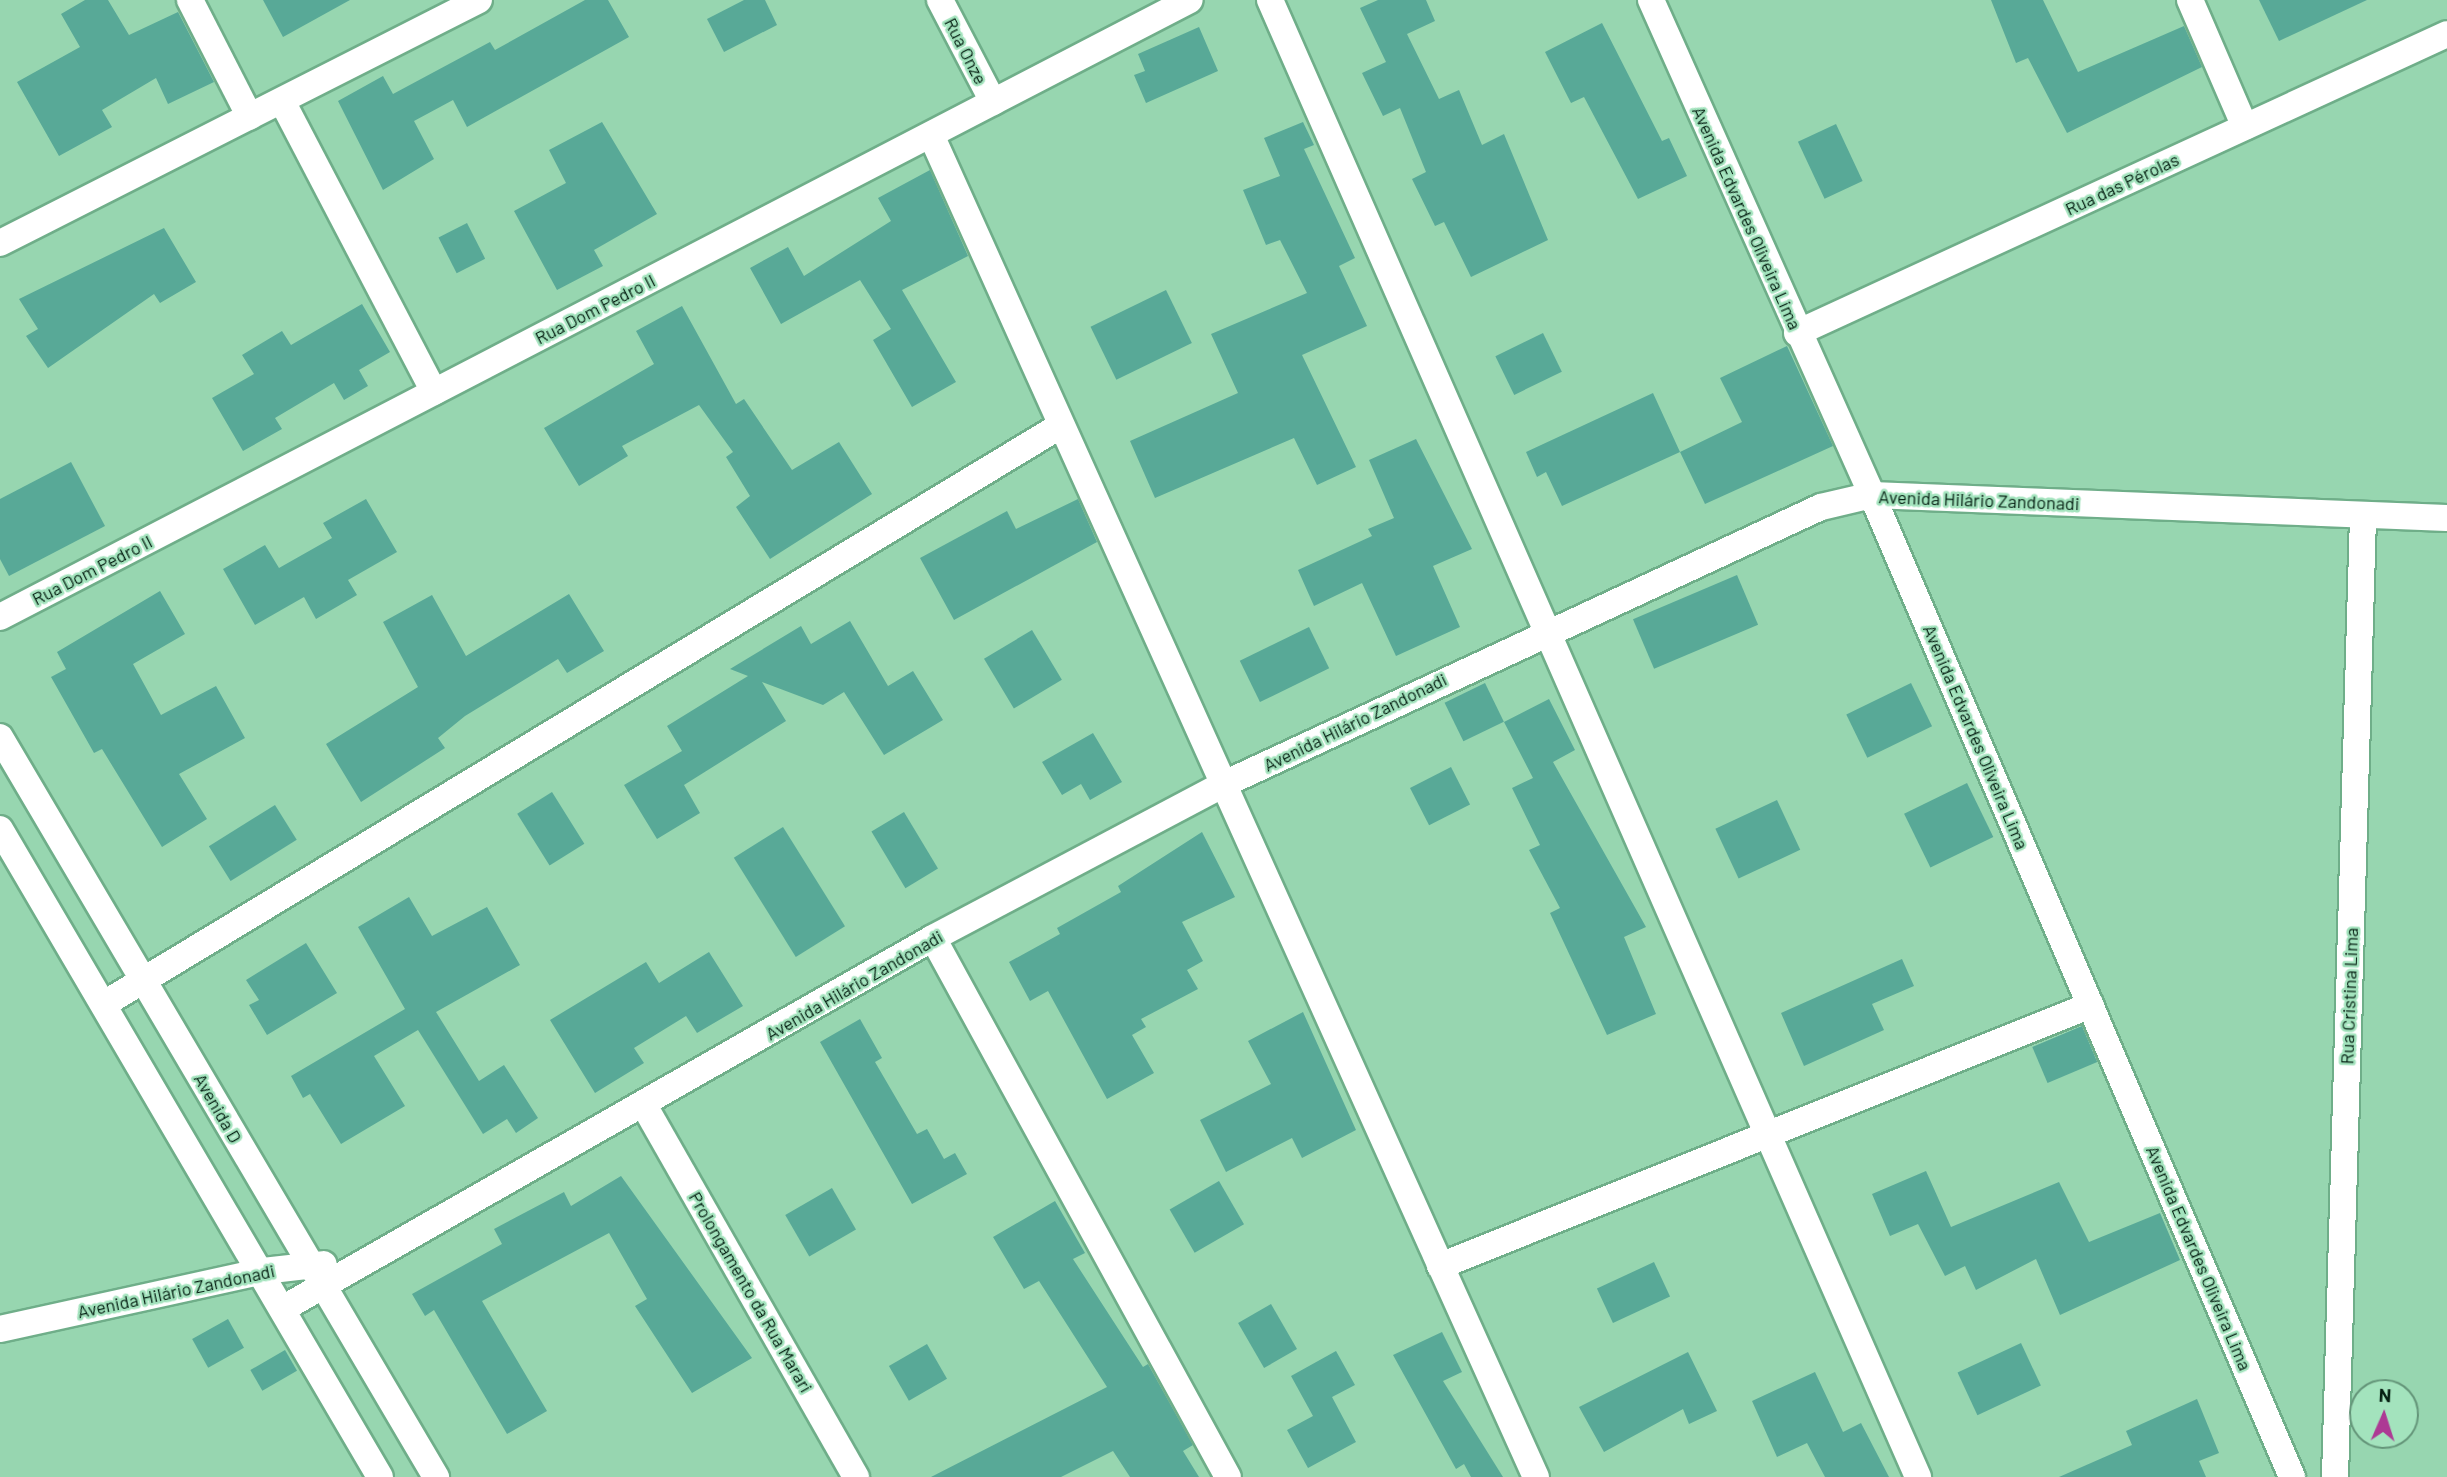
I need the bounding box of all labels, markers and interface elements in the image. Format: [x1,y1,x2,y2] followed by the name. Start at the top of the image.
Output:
[940,14,992,88] street label: Rua Onze
[1688,103,1806,333] street label: Avenida Edvardes Oliveira Lima
[2062,148,2182,220] street label: Rua das Pérolas
[531,269,659,349] street label: Rua Dom Pedro II
[1878,486,2080,514] street label: Avenida Hilário Zandonadi
[28,530,156,610] street label: Rua Dom Pedro II
[1919,621,2033,853] street label: Avenida Edvardes Oliveira Lima
[1260,668,1450,776] street label: Avenida Hilário Zandonadi
[762,925,946,1045] street label: Avenida Hilário Zandonadi
[2336,927,2362,1065] street label: Rua Cristina Lima
[190,1070,246,1146] street label: Avenida D
[2142,1142,2256,1374] street label: Avenida Edvardes Oliveira Lima
[685,1188,817,1396] street label: Prolongamento da Rua Marari
[75,1260,277,1322] street label: Avenida Hilário Zandonadi
[2349,1379,2419,1449] north arrow
[2378,1383,2392,1406] text: N

